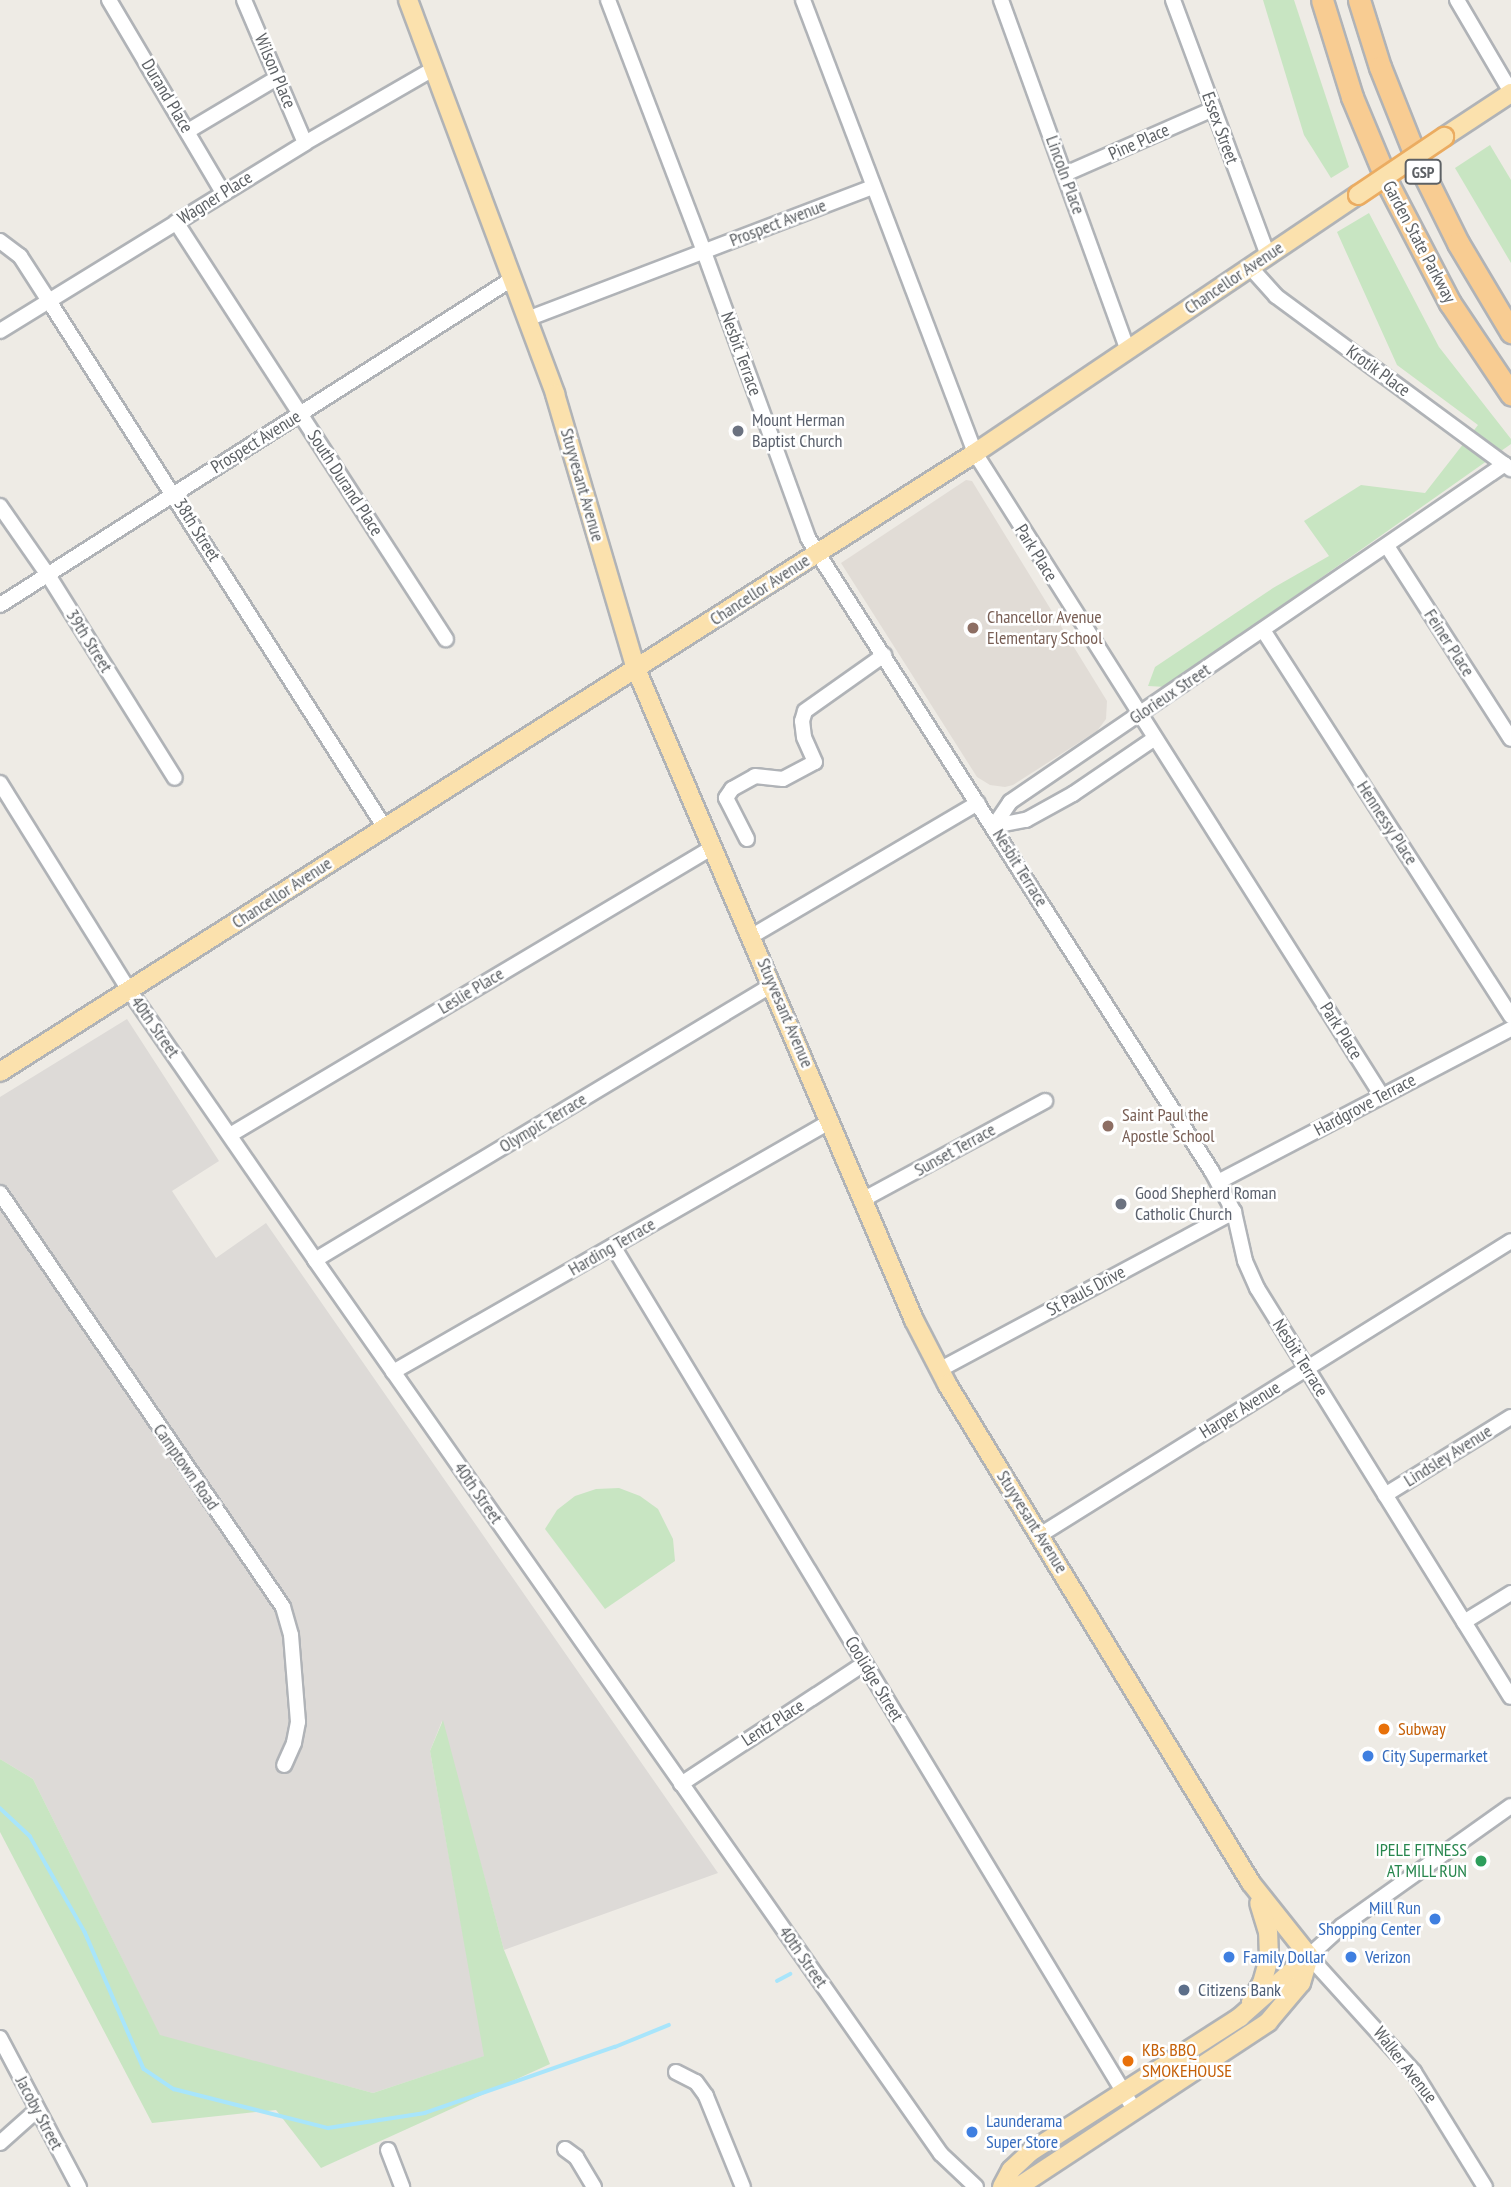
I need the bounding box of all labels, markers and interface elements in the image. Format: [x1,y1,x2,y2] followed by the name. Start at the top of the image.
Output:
[250,31,300,111] street label: Wilson Place
[137,55,197,137] street label: Durand Place
[1197,89,1243,167] street label: Essex Street
[1105,119,1173,165] street label: Pine Place
[1041,133,1089,217] street label: Lincoln Place
[1404,160,1442,184] road number: GSP
[174,167,256,229] street label: Wagner Place
[1378,177,1460,307] street label: Garden State Parkway
[726,195,830,251] street label: Prospect Avenue
[1180,237,1288,319] street label: Chancellor Avenue
[716,309,766,399] street label: Nesbit Terrace
[1342,341,1414,401] street label: Krotik Place
[207,406,305,478] street label: Prospect Avenue
[752,410,845,452] place label: Mount Herman Baptist Church
[730,423,746,439] marker: Mount Herman Baptist Church
[303,426,387,540] street label: South Durand Place
[555,426,609,544] street label: Stuyvesant Avenue
[169,495,225,565] street label: 38th Street
[1010,520,1062,586] street label: Park Place
[706,550,814,630] street label: Chancellor Avenue
[1419,605,1479,681] street label: Feiner Place
[61,606,117,676] street label: 39th Street
[987,607,1103,650] place label: Chancellor Avenue Elementary School
[965,620,981,636] marker: Chancellor Avenue Elementary School
[1125,659,1215,729] street label: Glorieux Street
[1352,777,1422,869] street label: Hennessy Place
[988,825,1052,911] street label: Nesbit Terrace
[228,853,336,933] street label: Chancellor Avenue
[752,955,818,1071] street label: Stuyvesant Avenue
[434,963,508,1019] street label: Leslie Place
[126,992,184,1062] street label: 40th Street
[1315,998,1367,1064] street label: Park Place
[1310,1069,1420,1141] street label: Hardgrove Terrace
[495,1088,591,1158] street label: Olympic Terrace
[1122,1105,1214,1148] place label: Saint Paul the Apostle School
[1100,1118,1116,1134] marker: Saint Paul the Apostle School
[910,1119,1000,1181] street label: Sunset Terrace
[1135,1183,1276,1226] place label: Good Shepherd Roman Catholic Church
[1113,1196,1129,1212] marker: Good Shepherd Roman Catholic Church
[565,1213,659,1281] street label: Harding Terrace
[1043,1261,1129,1321] street label: St Pauls Drive
[1268,1315,1332,1401] street label: Nesbit Terrace
[1196,1377,1284,1443] street label: Harper Avenue
[148,1420,224,1514] street label: Camptown Road
[1400,1420,1496,1492] street label: Lindsley Avenue
[449,1458,507,1528] street label: 40th Street
[992,1467,1072,1577] street label: Stuyvesant Avenue
[840,1633,908,1725] street label: Coolidge Street
[738,1695,808,1751] street label: Lentz Place
[1398,1718,1446,1740] place label: Subway
[1376,1721,1392,1737] marker: Subway
[1382,1745,1488,1767] place label: City Supermarket
[1360,1748,1376,1764] marker: City Supermarket
[1375,1840,1467,1882] place label: IPELE FITNESS AT MILL RUN
[1473,1853,1489,1869] marker: IPELE FITNESS AT MILL RUN
[1318,1898,1421,1940] place label: Mill Run Shopping Center
[1427,1911,1443,1927] marker: Mill Run Shopping Center
[774,1922,832,1992] street label: 40th Street
[1243,1946,1326,1968] place label: Family Dollar
[1365,1946,1411,1968] place label: Verizon
[1221,1949,1237,1965] marker: Family Dollar
[1343,1949,1359,1965] marker: Verizon
[1198,1979,1281,2001] place label: Citizens Bank
[1176,1982,1192,1998] marker: Citizens Bank
[1368,2022,1442,2108] street label: Walker Avenue
[1142,2040,1232,2082] place label: KBs BBQ SMOKEHOUSE
[1120,2053,1136,2069] marker: KBs BBQ SMOKEHOUSE
[10,2072,68,2154] street label: Jacoby Street
[986,2111,1062,2154] place label: Launderama Super Store
[964,2124,980,2140] marker: Launderama Super Store

